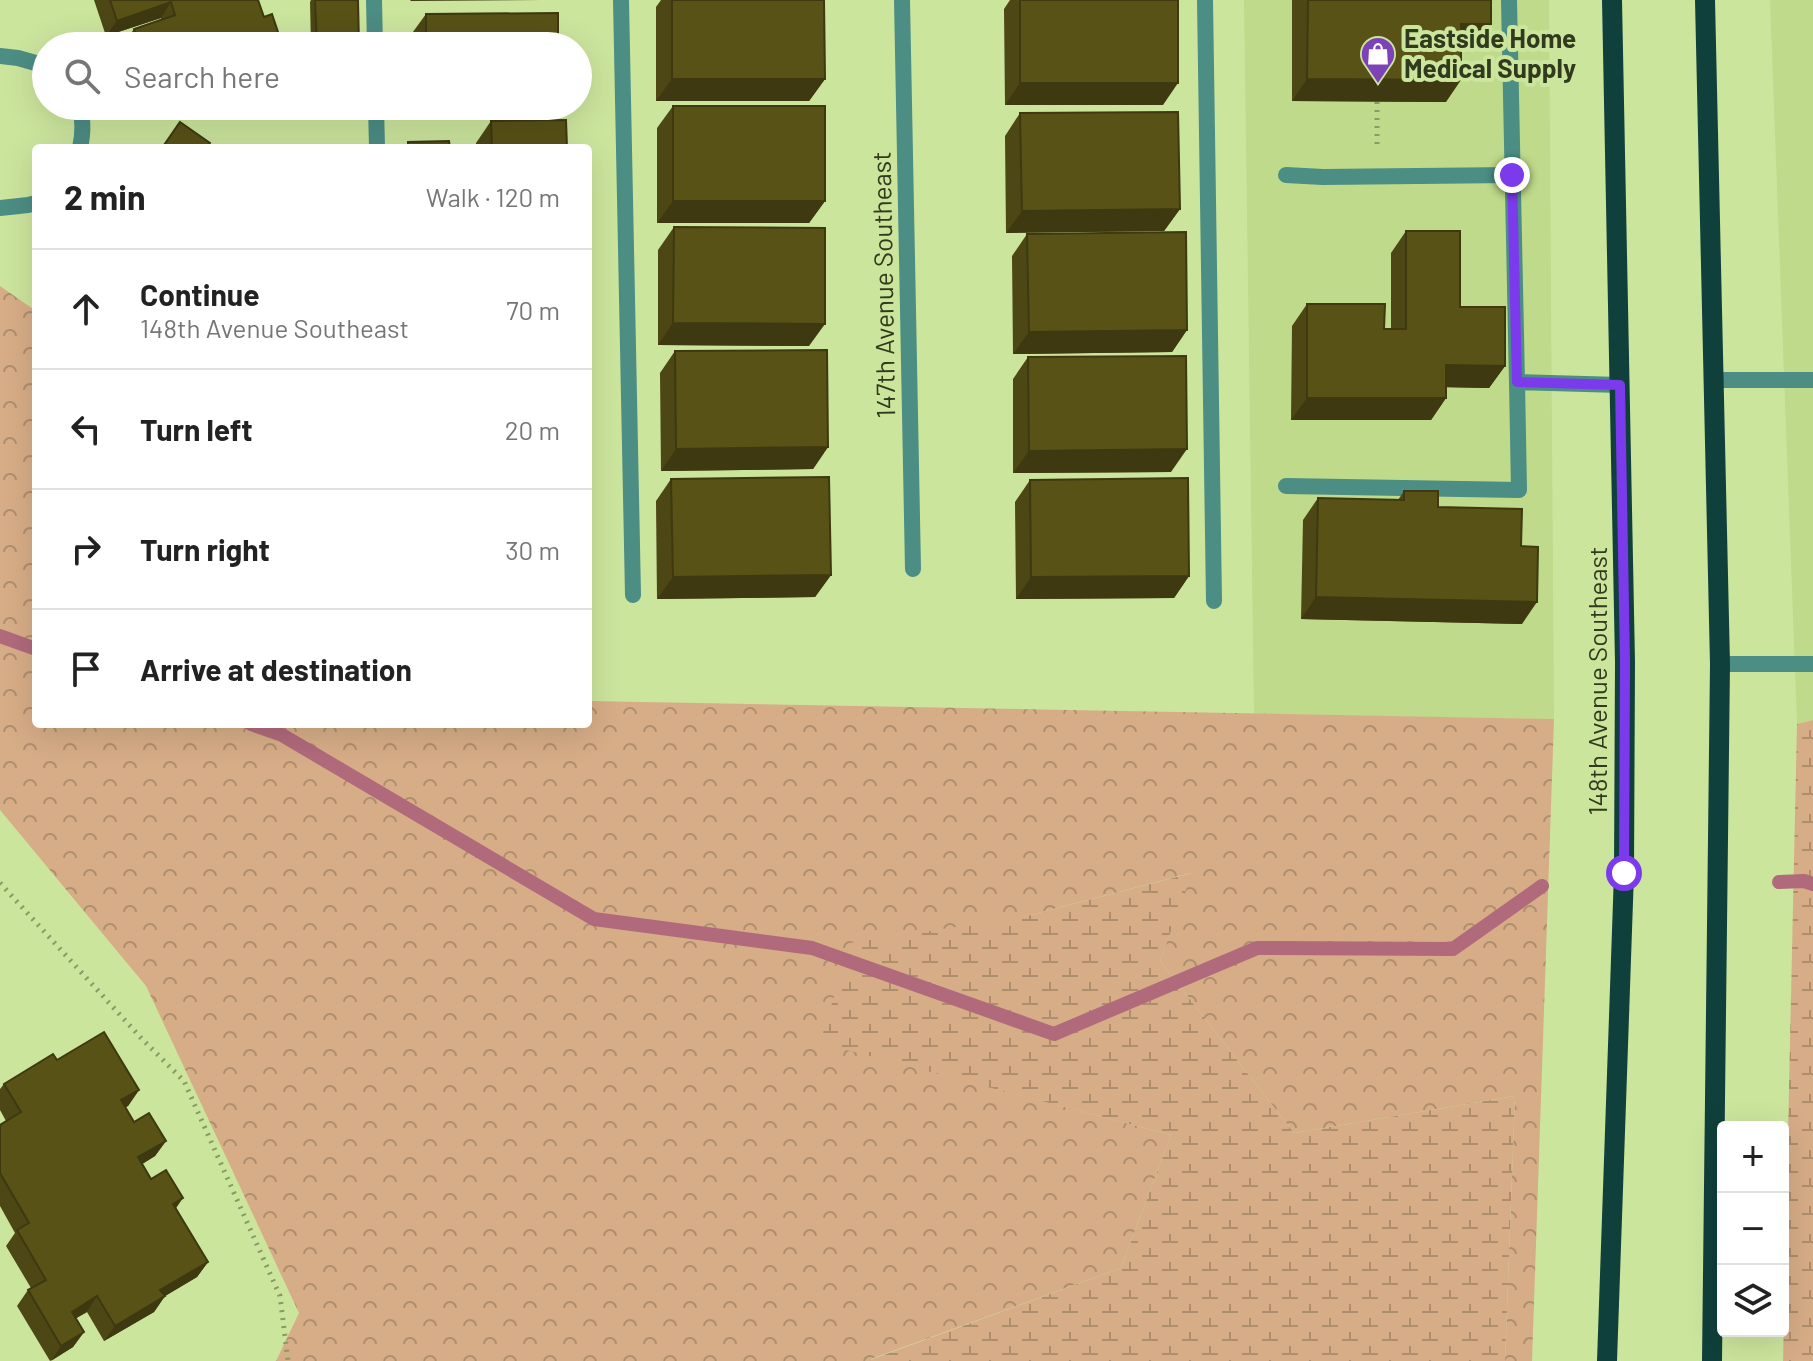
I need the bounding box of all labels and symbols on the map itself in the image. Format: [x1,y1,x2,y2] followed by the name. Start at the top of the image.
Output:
[1404,22,1576,83] place label: Eastside Home Medical Supply
[1359,35,1397,85] shop icon: Eastside Home Medical Supply
[865,151,900,419] street label: 147th Avenue Southeast
[1494,157,1530,193] route end
[1581,546,1612,816] street label: 148th Avenue Southeast
[1606,855,1642,891] route start

